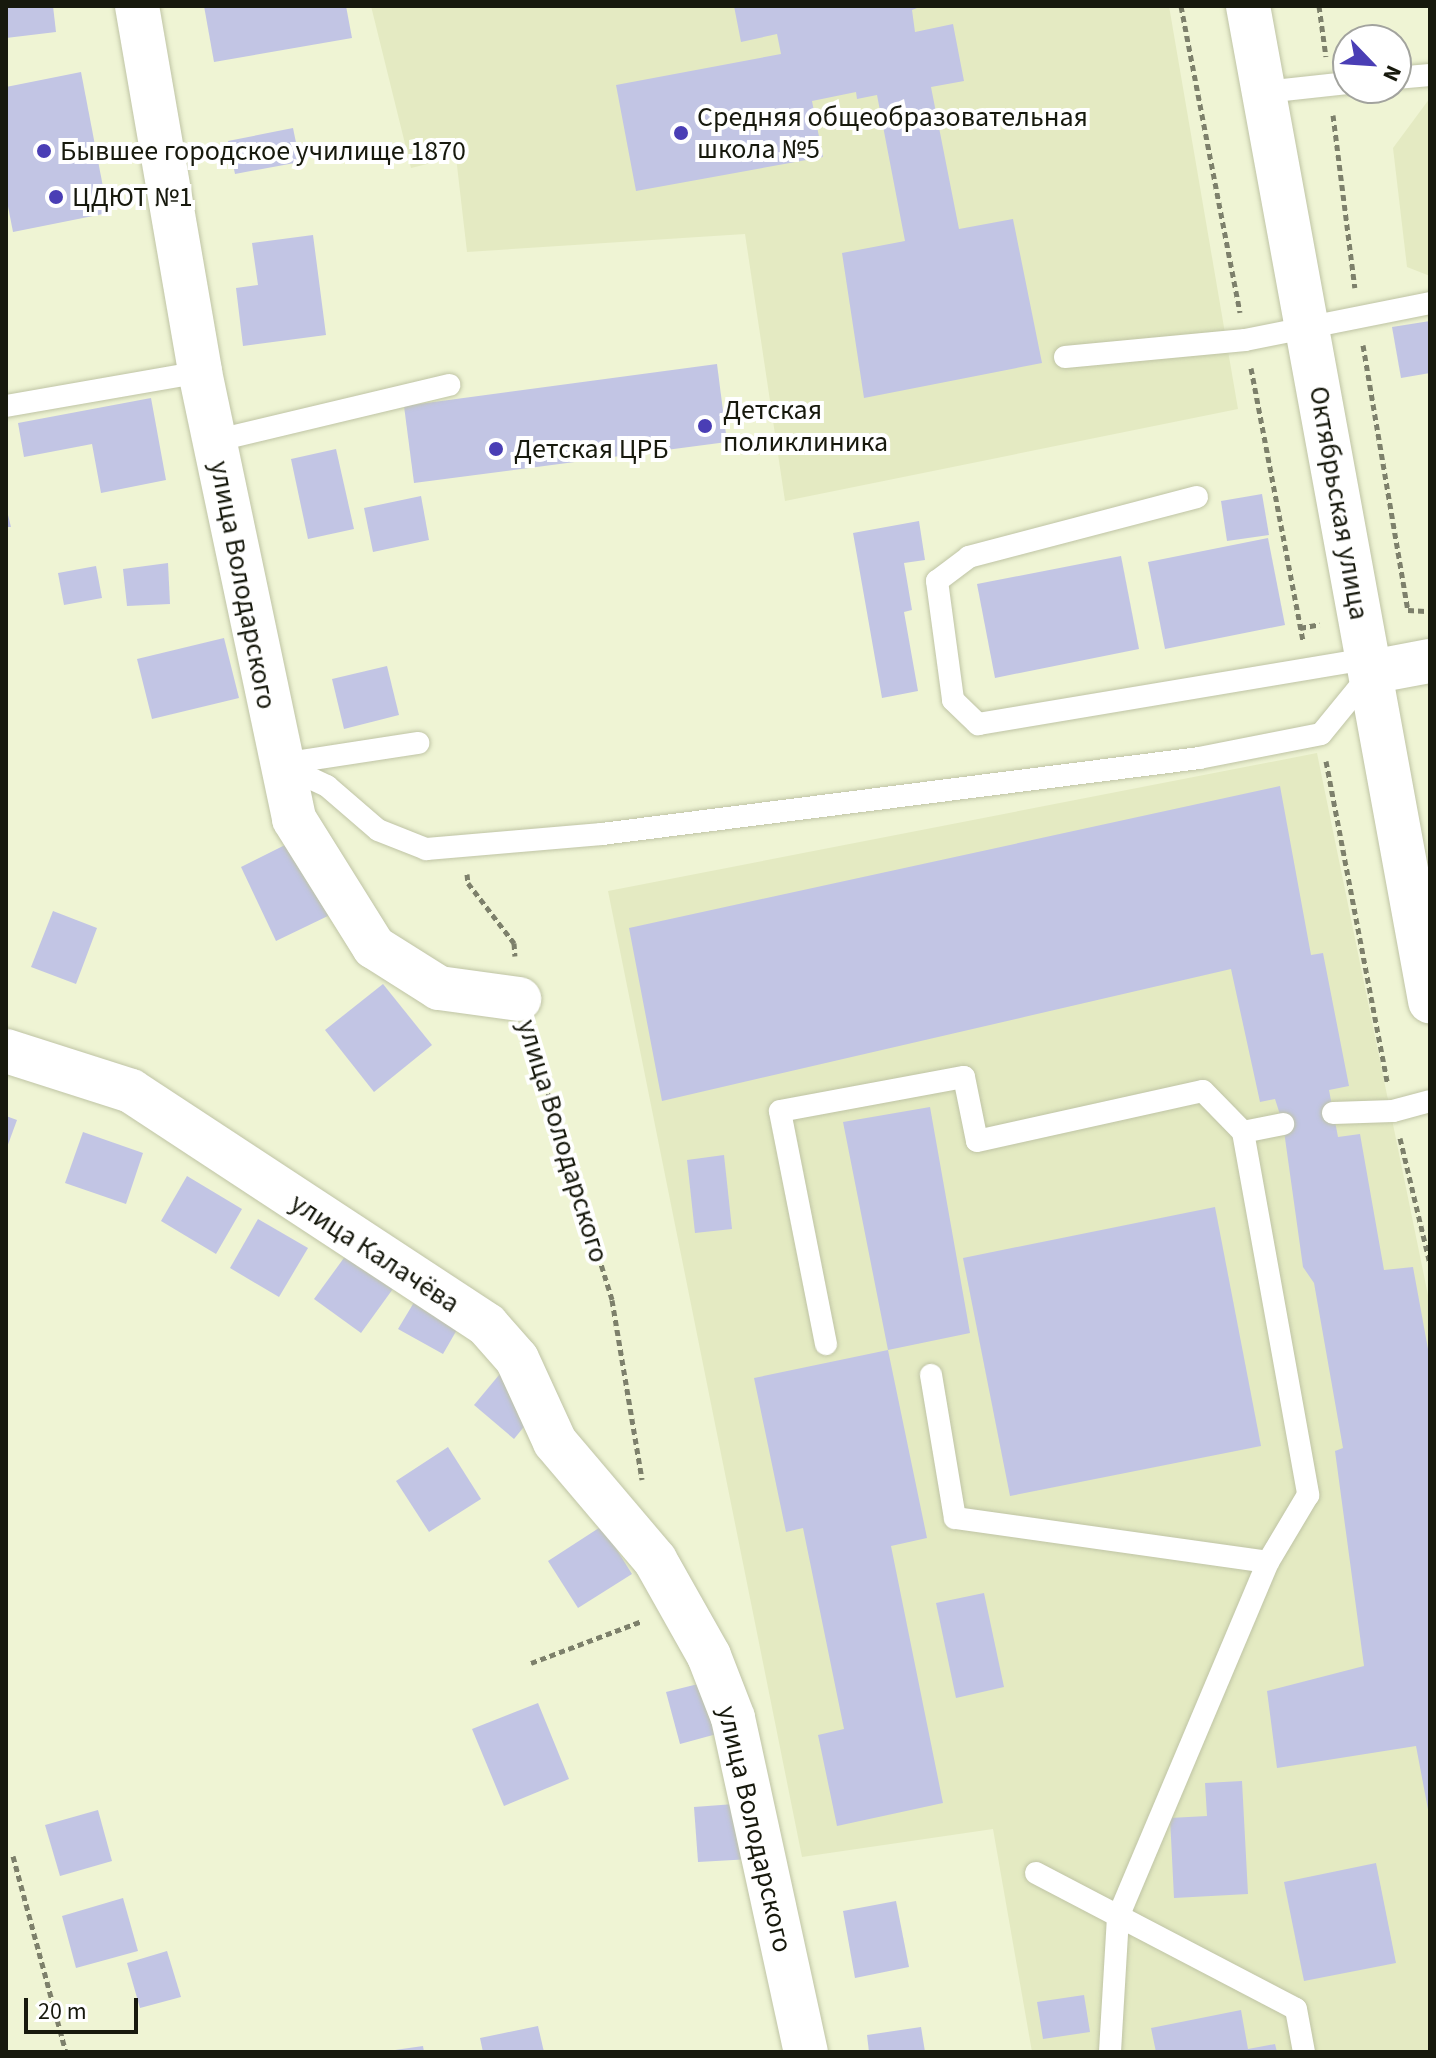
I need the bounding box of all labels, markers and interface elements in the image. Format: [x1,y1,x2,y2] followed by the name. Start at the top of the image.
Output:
[1332,24,1412,104] north arrow
[1374,60,1410,87] text: N
[697,100,1088,166] place label: Средняя общеобразовательная школа №5
[672,124,690,142] marker: Средняя общеобразовательная школа №5
[60,134,466,168] place label: Бывшее городское училище 1870
[35,142,53,160] marker: Бывшее городское училище 1870
[72,180,193,214] place label: ЦДЮТ №1
[47,188,65,206] marker: ЦДЮТ №1
[1302,384,1376,622] street label: Октябрьская улица
[723,393,888,459] place label: Детская поликлиника
[694,415,716,437] marker: Детская поликлиника
[514,432,669,466] place label: Детская ЦРБ
[485,438,507,460] marker: Детская ЦРБ
[202,458,284,712] street label: улица Володарского
[510,1016,616,1266] street label: улица Володарского
[284,1186,466,1320] street label: улица Калачёва
[710,1702,800,1956] street label: улица Володарского
[28,1982,142,2032] scale bar
[38,1994,87,2029] text: 20 m

